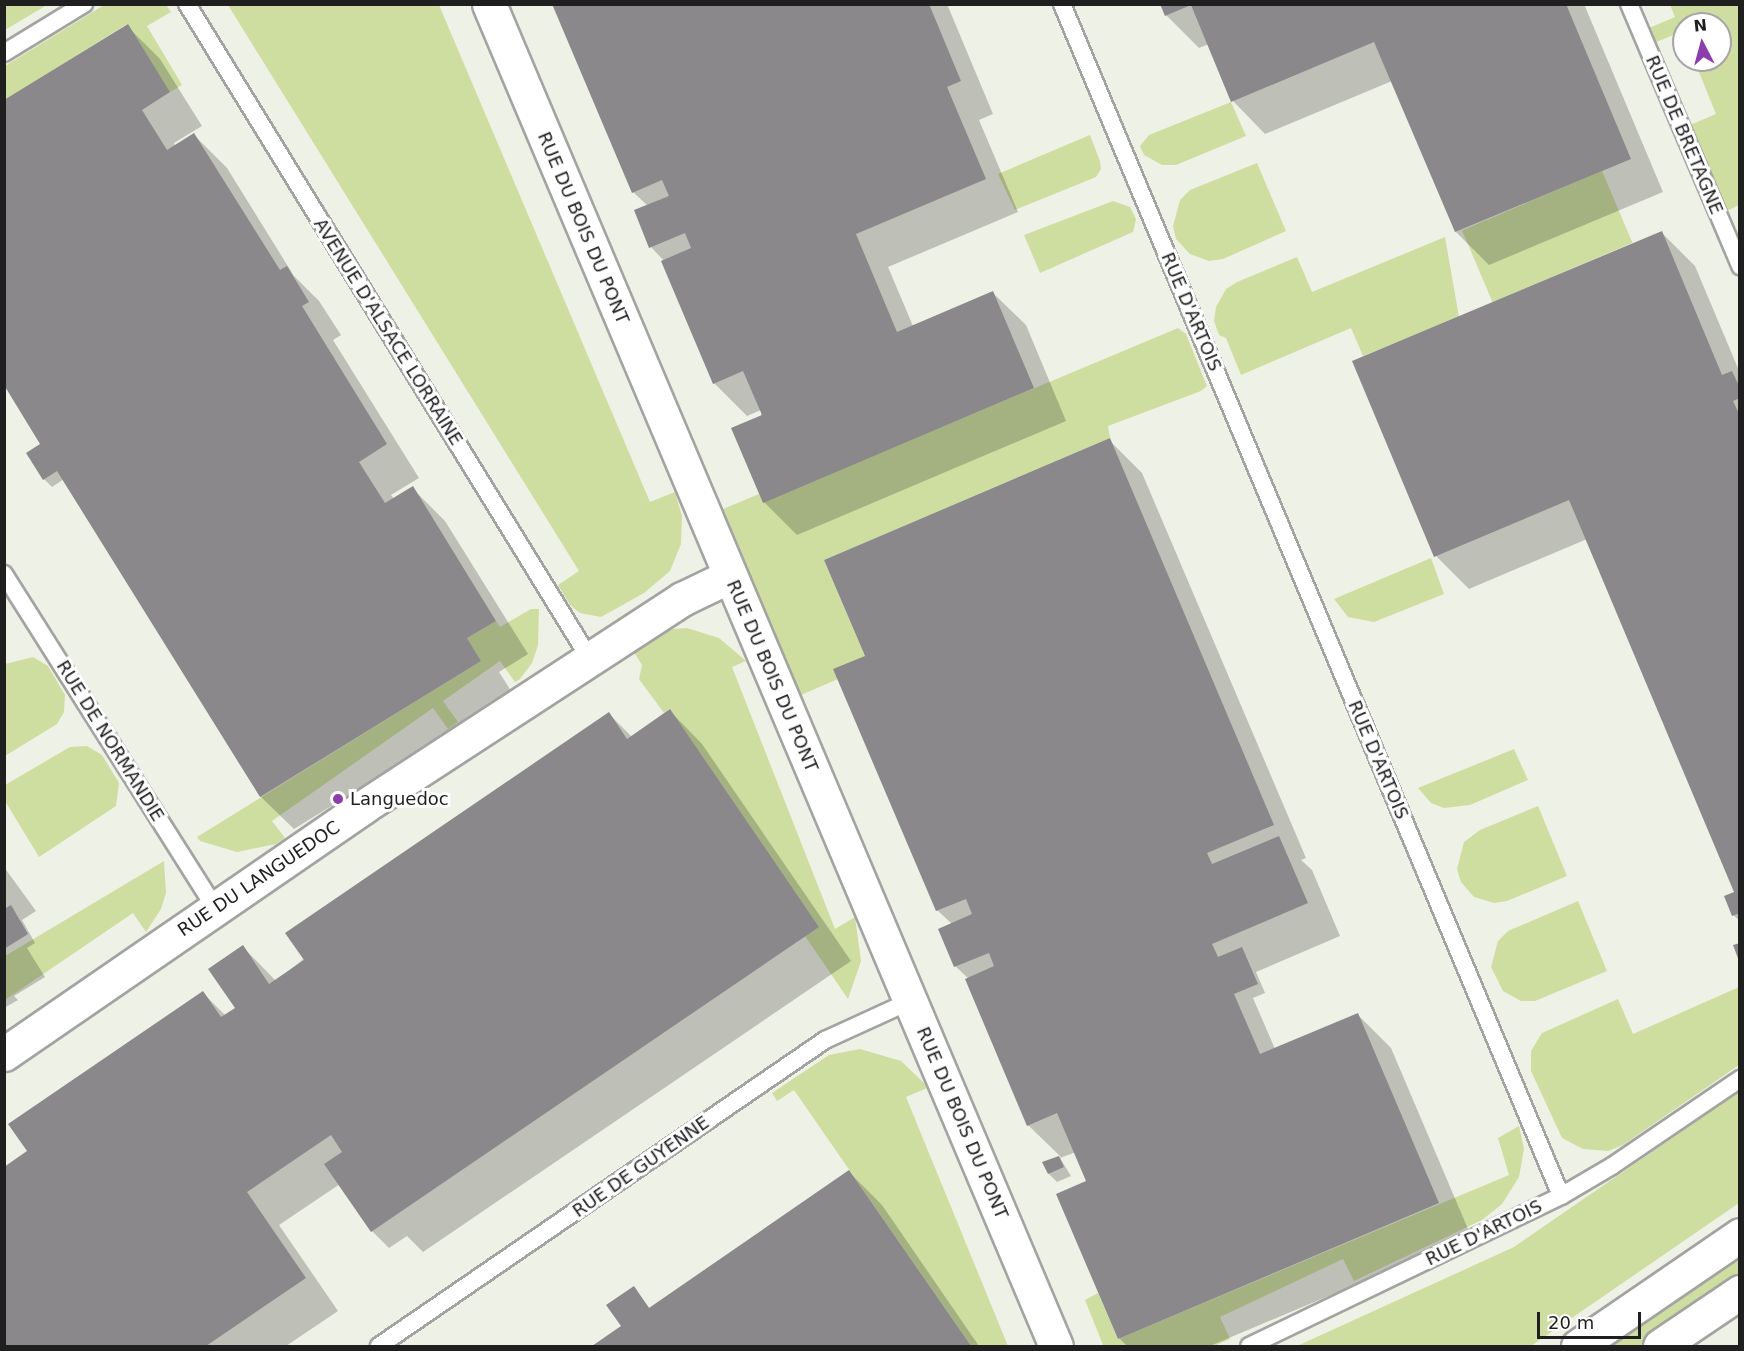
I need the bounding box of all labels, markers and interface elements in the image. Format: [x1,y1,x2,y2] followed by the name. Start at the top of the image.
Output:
[1672,12,1732,72] north arrow
[1693,15,1708,36] text: N
[1641,52,1727,218] street label: RUE DE BRETAGNE
[533,129,633,327] street label: RUE DU BOIS DU PONT
[309,215,467,449] street label: AVENUE D'ALSACE LORRAINE
[1156,249,1226,375] street label: RUE D'ARTOIS
[722,577,822,775] street label: RUE DU BOIS DU PONT
[52,657,168,825] street label: RUE DE NORMANDIE
[1343,697,1413,823] street label: RUE D'ARTOIS
[350,788,449,810] place label: Languedoc
[331,792,345,806] marker: Languedoc
[174,817,344,941] street label: RUE DU LANGUEDOC
[912,1024,1012,1222] street label: RUE DU BOIS DU PONT
[569,1112,713,1222] street label: RUE DE GUYENNE
[1422,1195,1546,1271] street label: RUE D'ARTOIS
[1540,1300,1644,1338] scale bar
[1548,1312,1594,1333] text: 20 m

